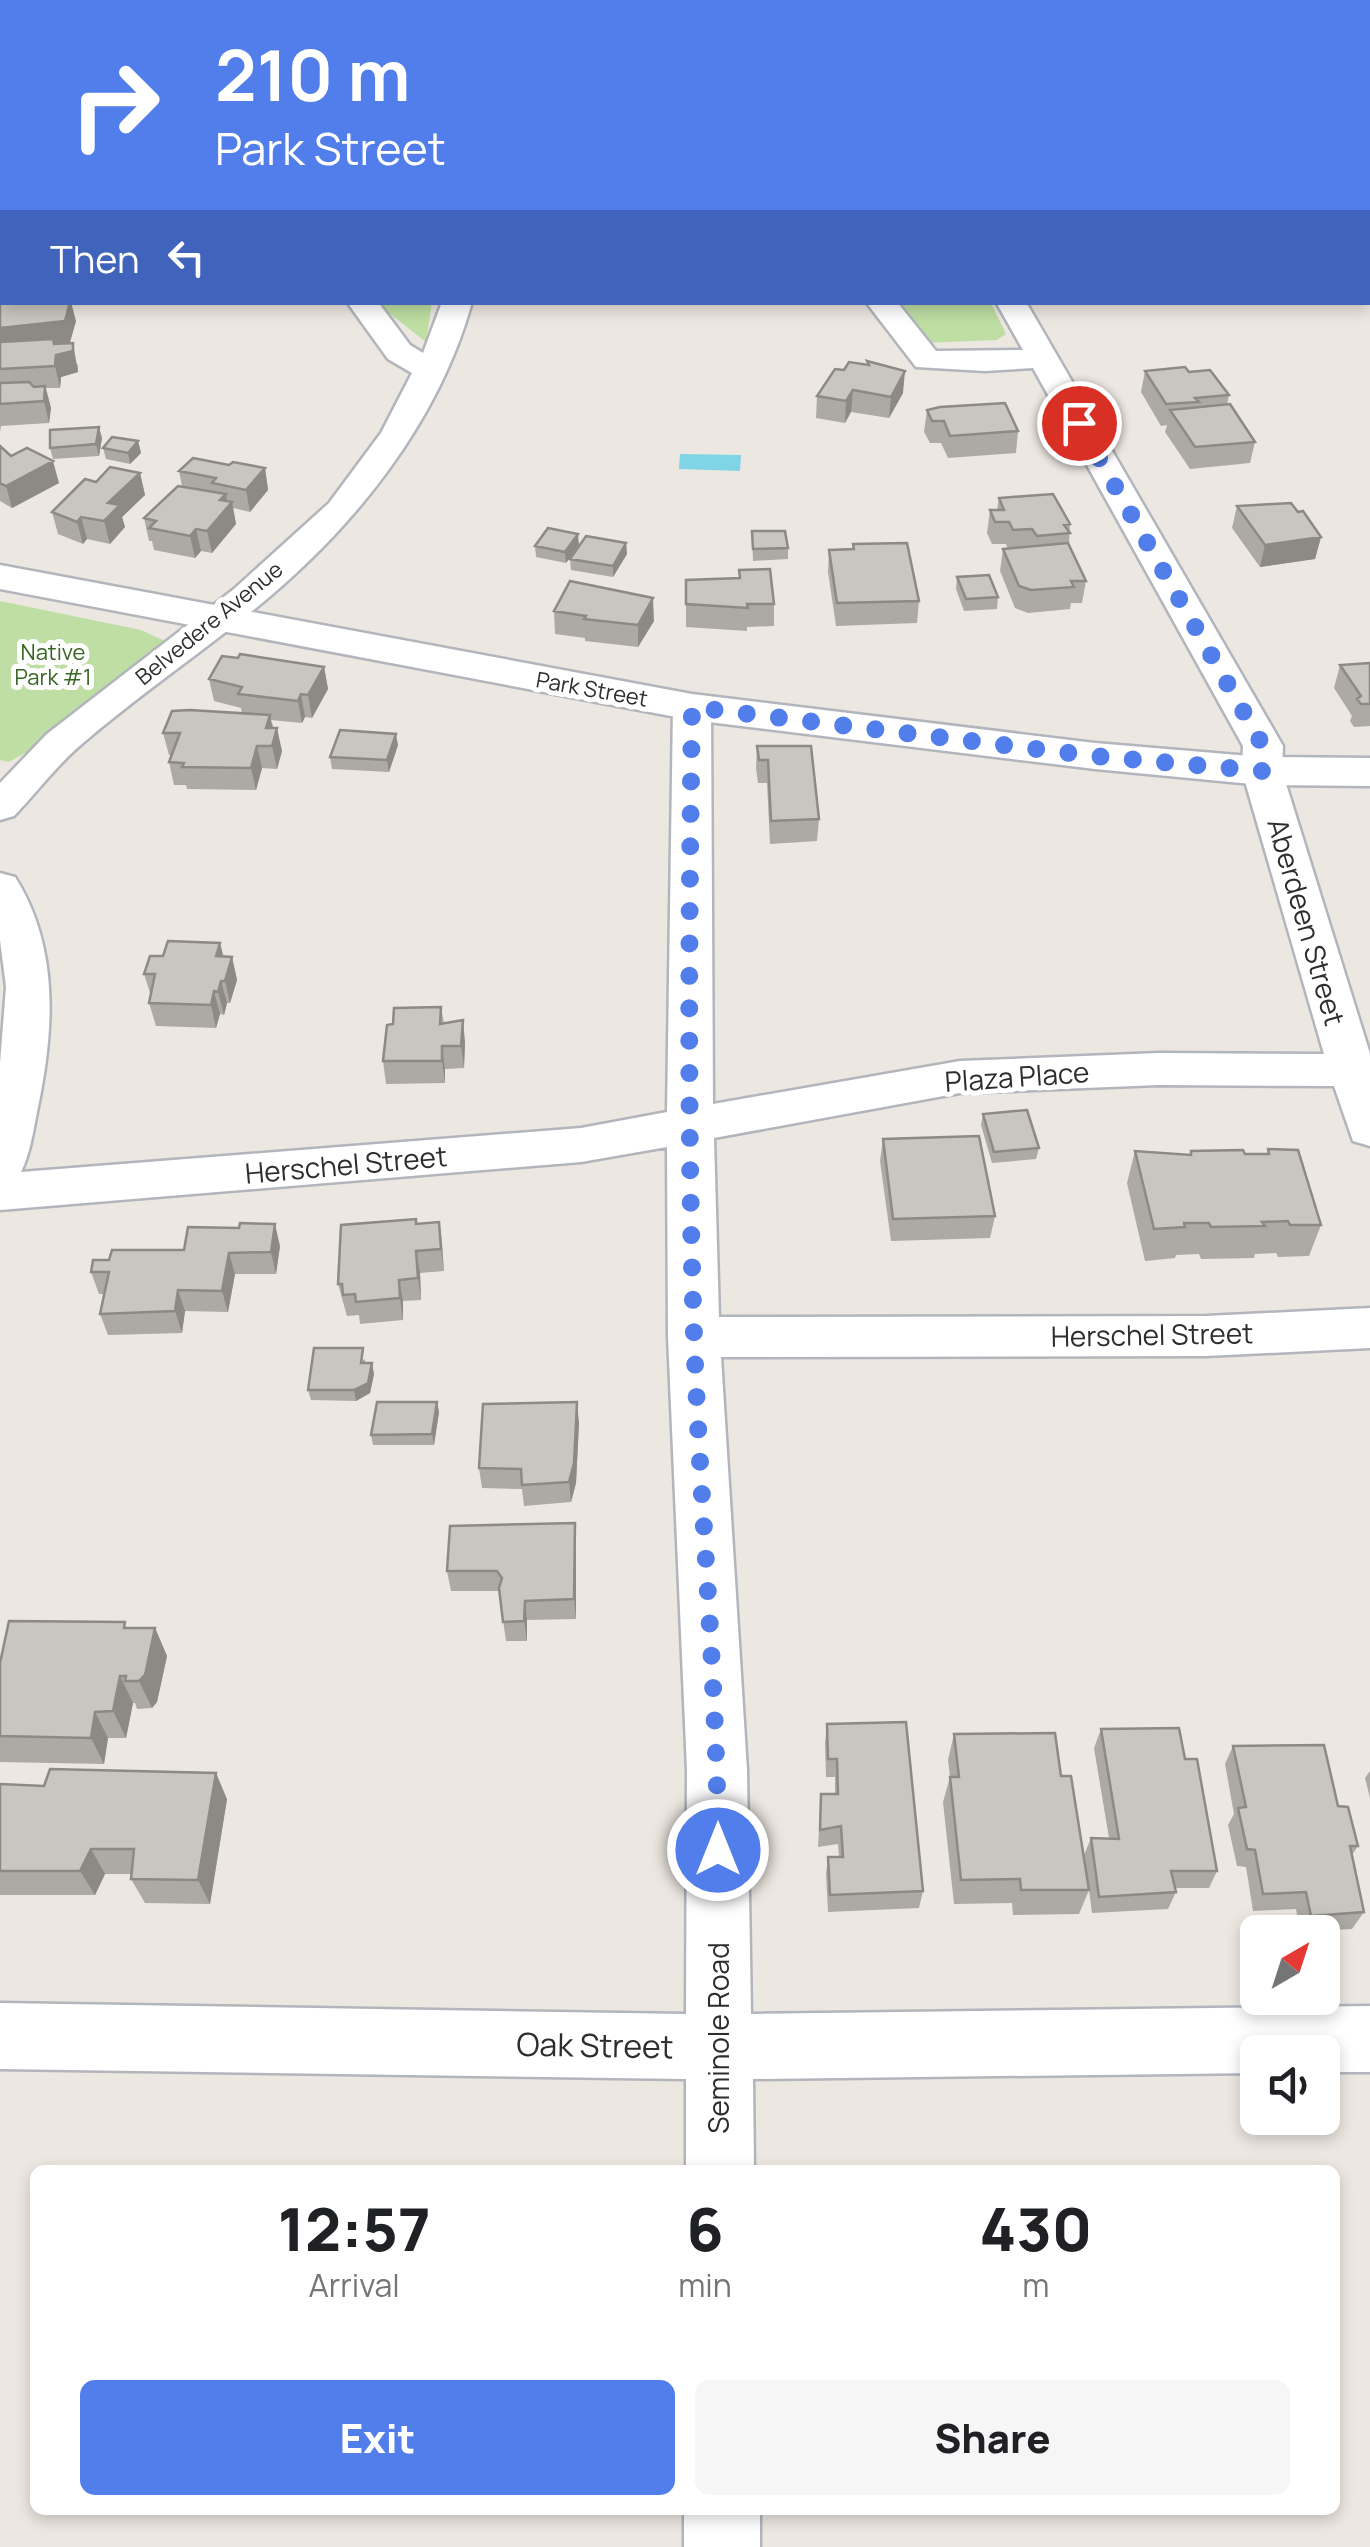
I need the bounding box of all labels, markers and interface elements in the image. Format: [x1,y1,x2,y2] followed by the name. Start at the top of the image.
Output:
[215,26,410,122] text: 210 m
[50,40,180,170] icon: right
[215,117,446,179] text: Park Street
[159,230,214,285] icon: left
[50,232,139,284] text: Then
[1037,381,1122,466] pin
[1052,396,1107,451] icon: arrive
[129,554,289,692] street label: Belvedere Avenue
[14,637,92,692] park label: Native Park #1
[534,664,650,714] street label: Park Street
[1259,814,1355,1030] street label: Aberdeen Street
[943,1052,1090,1100] street label: Plaza Place
[243,1136,449,1192] street label: Herschel Street
[1050,1313,1254,1355] street label: Herschel Street
[666,1798,770,1902] position arrow
[1240,1915,1340,2015] north arrow
[1240,1915,1340,2135] map controls
[699,1942,737,2134] street label: Seminole Road
[516,2022,674,2068] street label: Oak Street
[1240,2035,1340,2135] button: sound
[278,2187,431,2269] text: 12:57
[686,2187,724,2269] text: 6
[979,2187,1092,2269] text: 430
[308,2263,400,2307] text: Arrival
[678,2263,732,2307] text: min
[1022,2263,1049,2307] text: m
[80,2380,675,2495] button: Exit
[695,2380,1290,2495] button: Share

